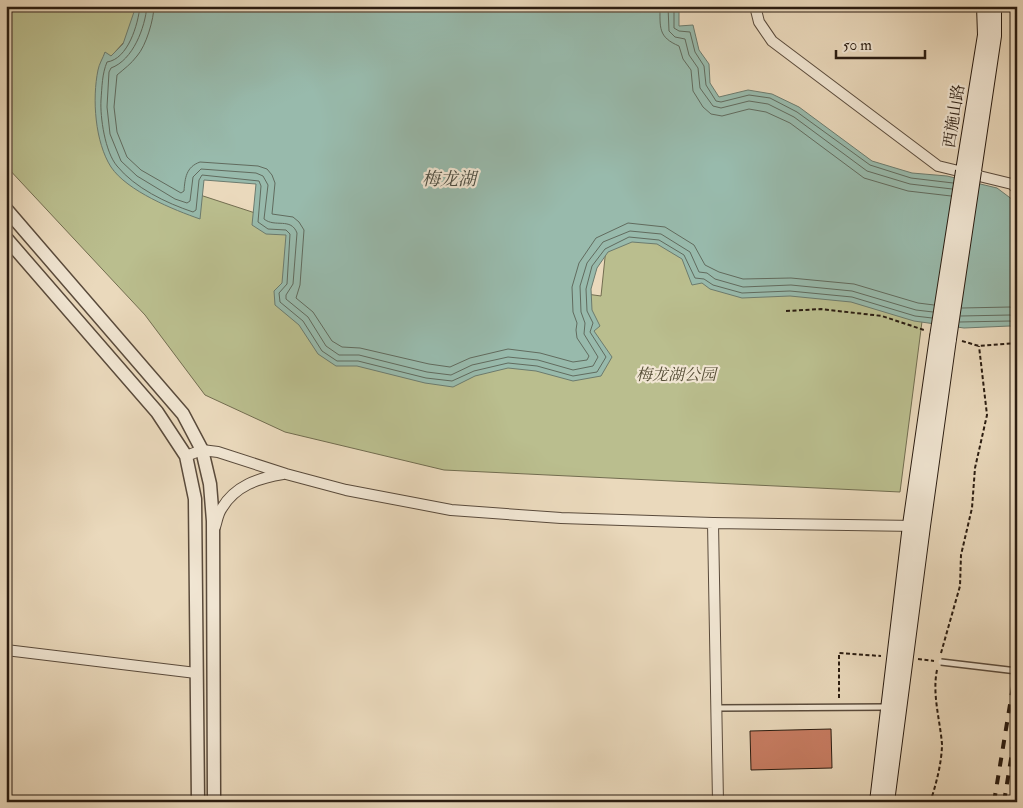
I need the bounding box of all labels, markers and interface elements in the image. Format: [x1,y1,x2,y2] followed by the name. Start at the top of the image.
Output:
[836,28,924,60] scale bar
[843,36,872,55] text: 50 m
[939,83,969,149] street label: 西施山路
[422,168,479,191] water label: 梅龙湖
[636,365,719,385] park label: 梅龙湖公园

